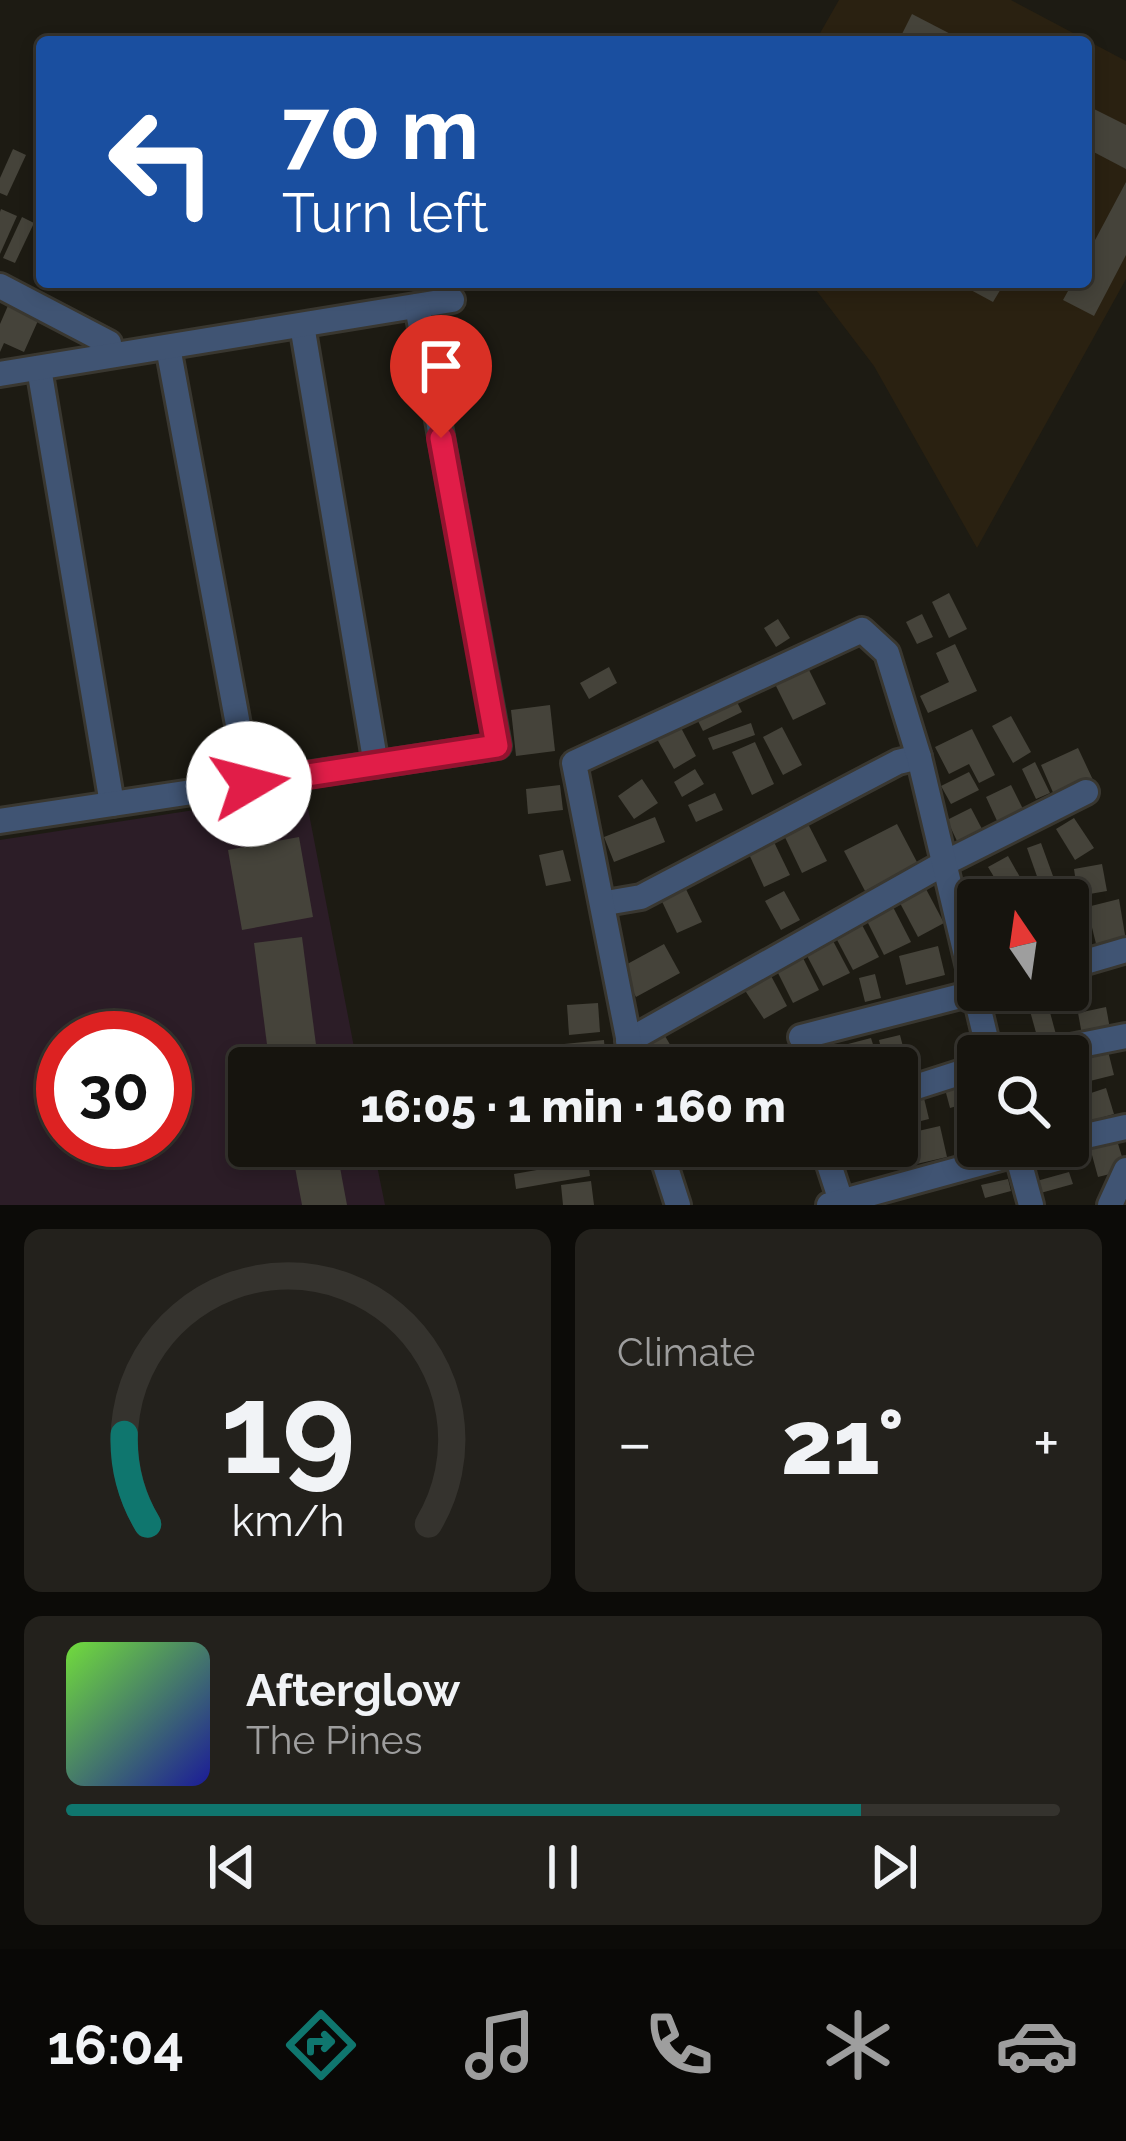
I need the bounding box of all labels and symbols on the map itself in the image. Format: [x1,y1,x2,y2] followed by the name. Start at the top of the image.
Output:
[390,315,492,438] pin
[186,721,312,847] position arrow
[957,879,1089,1011] north arrow
[36,1011,192,1167] speed limit sign: 30

